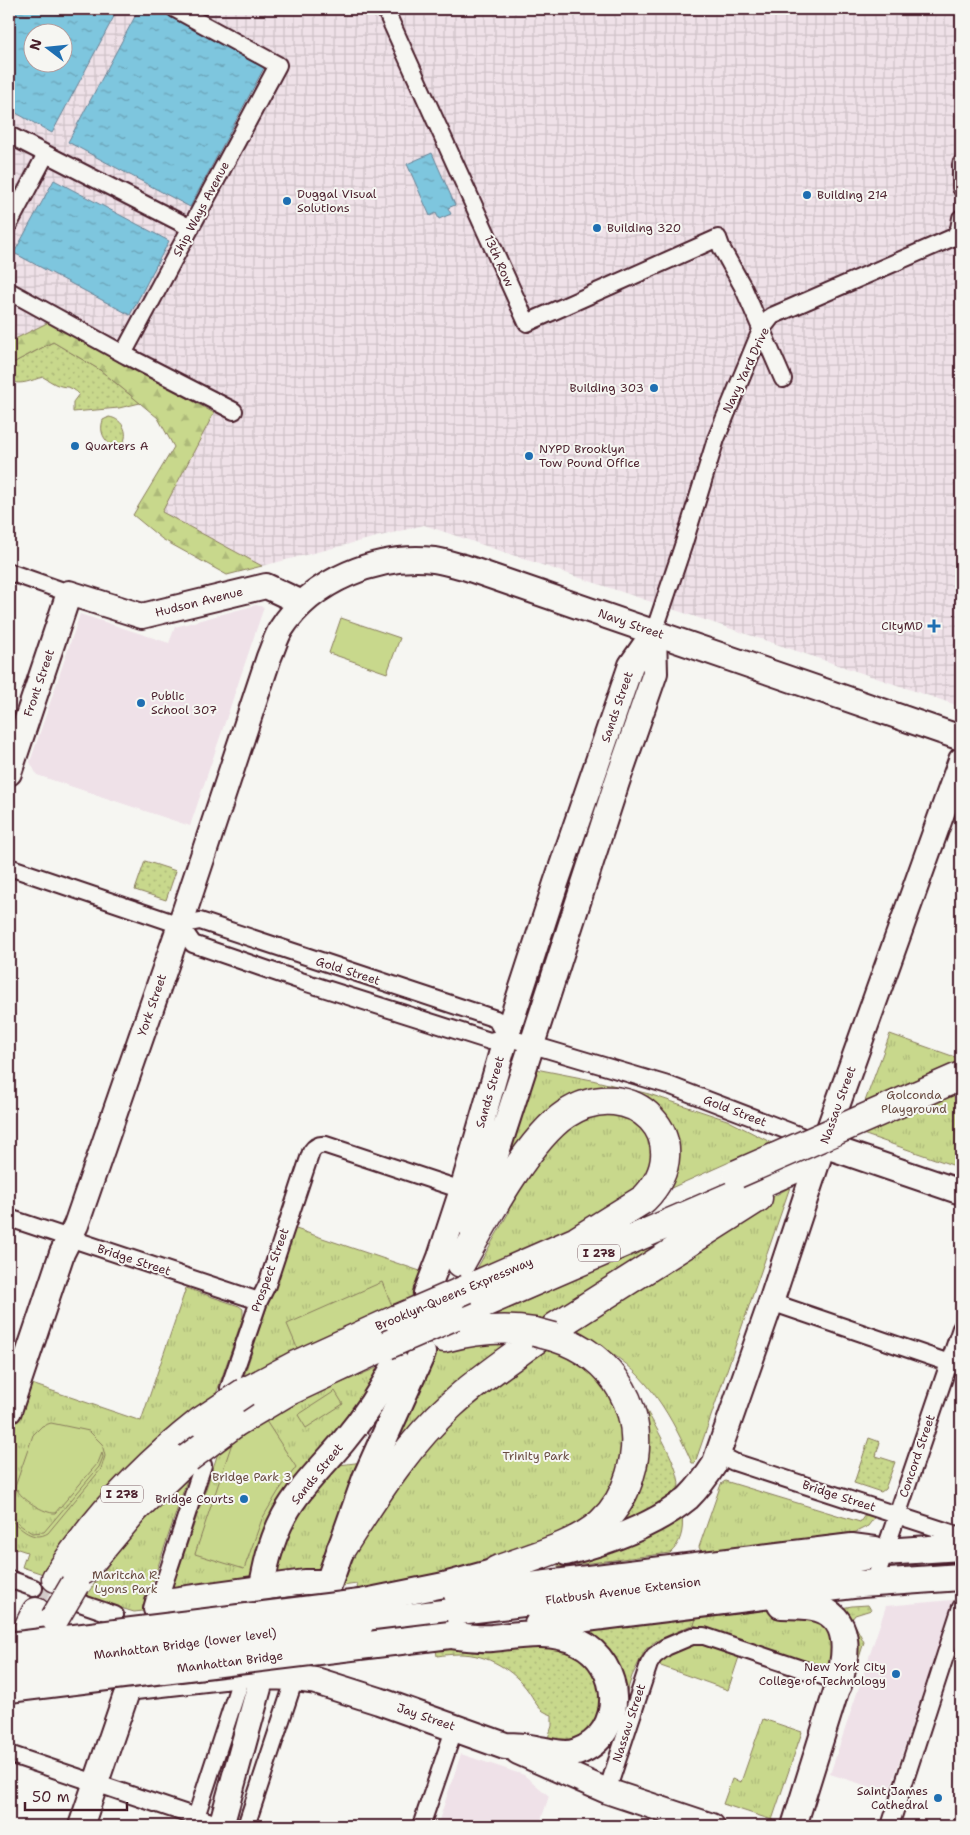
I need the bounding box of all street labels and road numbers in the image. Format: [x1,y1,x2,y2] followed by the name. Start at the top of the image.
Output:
[169,158,233,259] street label: Ship Ways Avenue
[481,233,518,290] street label: 13th Row
[719,324,773,416] street label: Navy Yard Drive
[153,583,245,621] street label: Hudson Avenue
[596,605,666,643] street label: Navy Street
[20,647,58,719] street label: Front Street
[597,669,637,745] street label: Sands Street
[314,953,382,989] street label: Gold Street
[134,972,170,1038] street label: York Street
[472,1054,508,1130] street label: Sands Street
[817,1064,859,1146] street label: Nassau Street
[701,1092,769,1130] street label: Gold Street
[247,1226,293,1314] street label: Prospect Street
[95,1241,173,1279] street label: Bridge Street
[578,1244,620,1262] road number: I 278
[373,1253,535,1334] street label: Brooklyn-Queens Expressway
[895,1412,939,1500] street label: Concord Street
[287,1440,347,1508] street label: Sands Street
[800,1477,878,1515] street label: Bridge Street
[101,1486,143,1502] road number: I 278
[544,1574,702,1608] street label: Flatbush Avenue Extension
[93,1626,277,1662] street label: Manhattan Bridge (lower level)
[176,1648,284,1676] street label: Manhattan Bridge
[609,1682,649,1764] street label: Nassau Street
[395,1700,457,1734] street label: Jay Street

